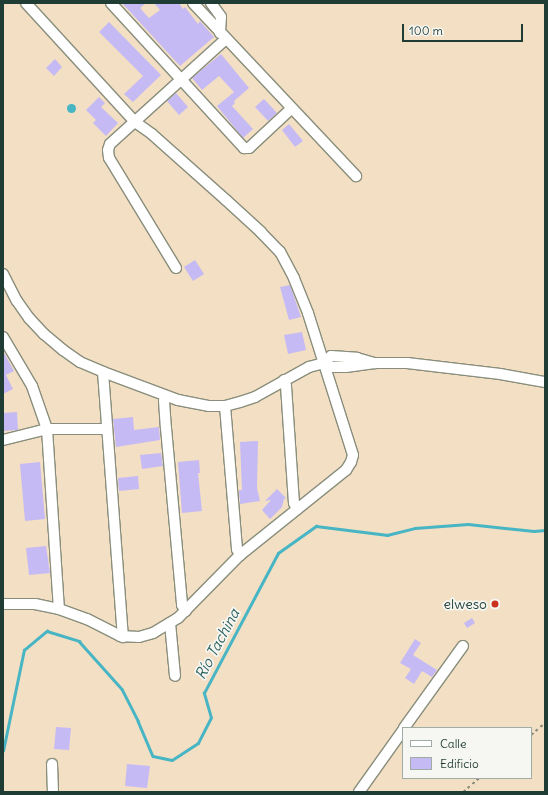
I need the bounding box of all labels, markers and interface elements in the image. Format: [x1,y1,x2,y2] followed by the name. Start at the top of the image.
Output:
[404,16,525,42] scale bar
[409,23,443,38] text: 100 m
[444,596,487,612] place label: elweso
[490,599,500,609] marker: elweso
[191,606,243,682] water label: Río Tachina
[402,727,532,779] legend
[440,736,467,751] text: Calle
[440,756,479,771] text: Edificio

